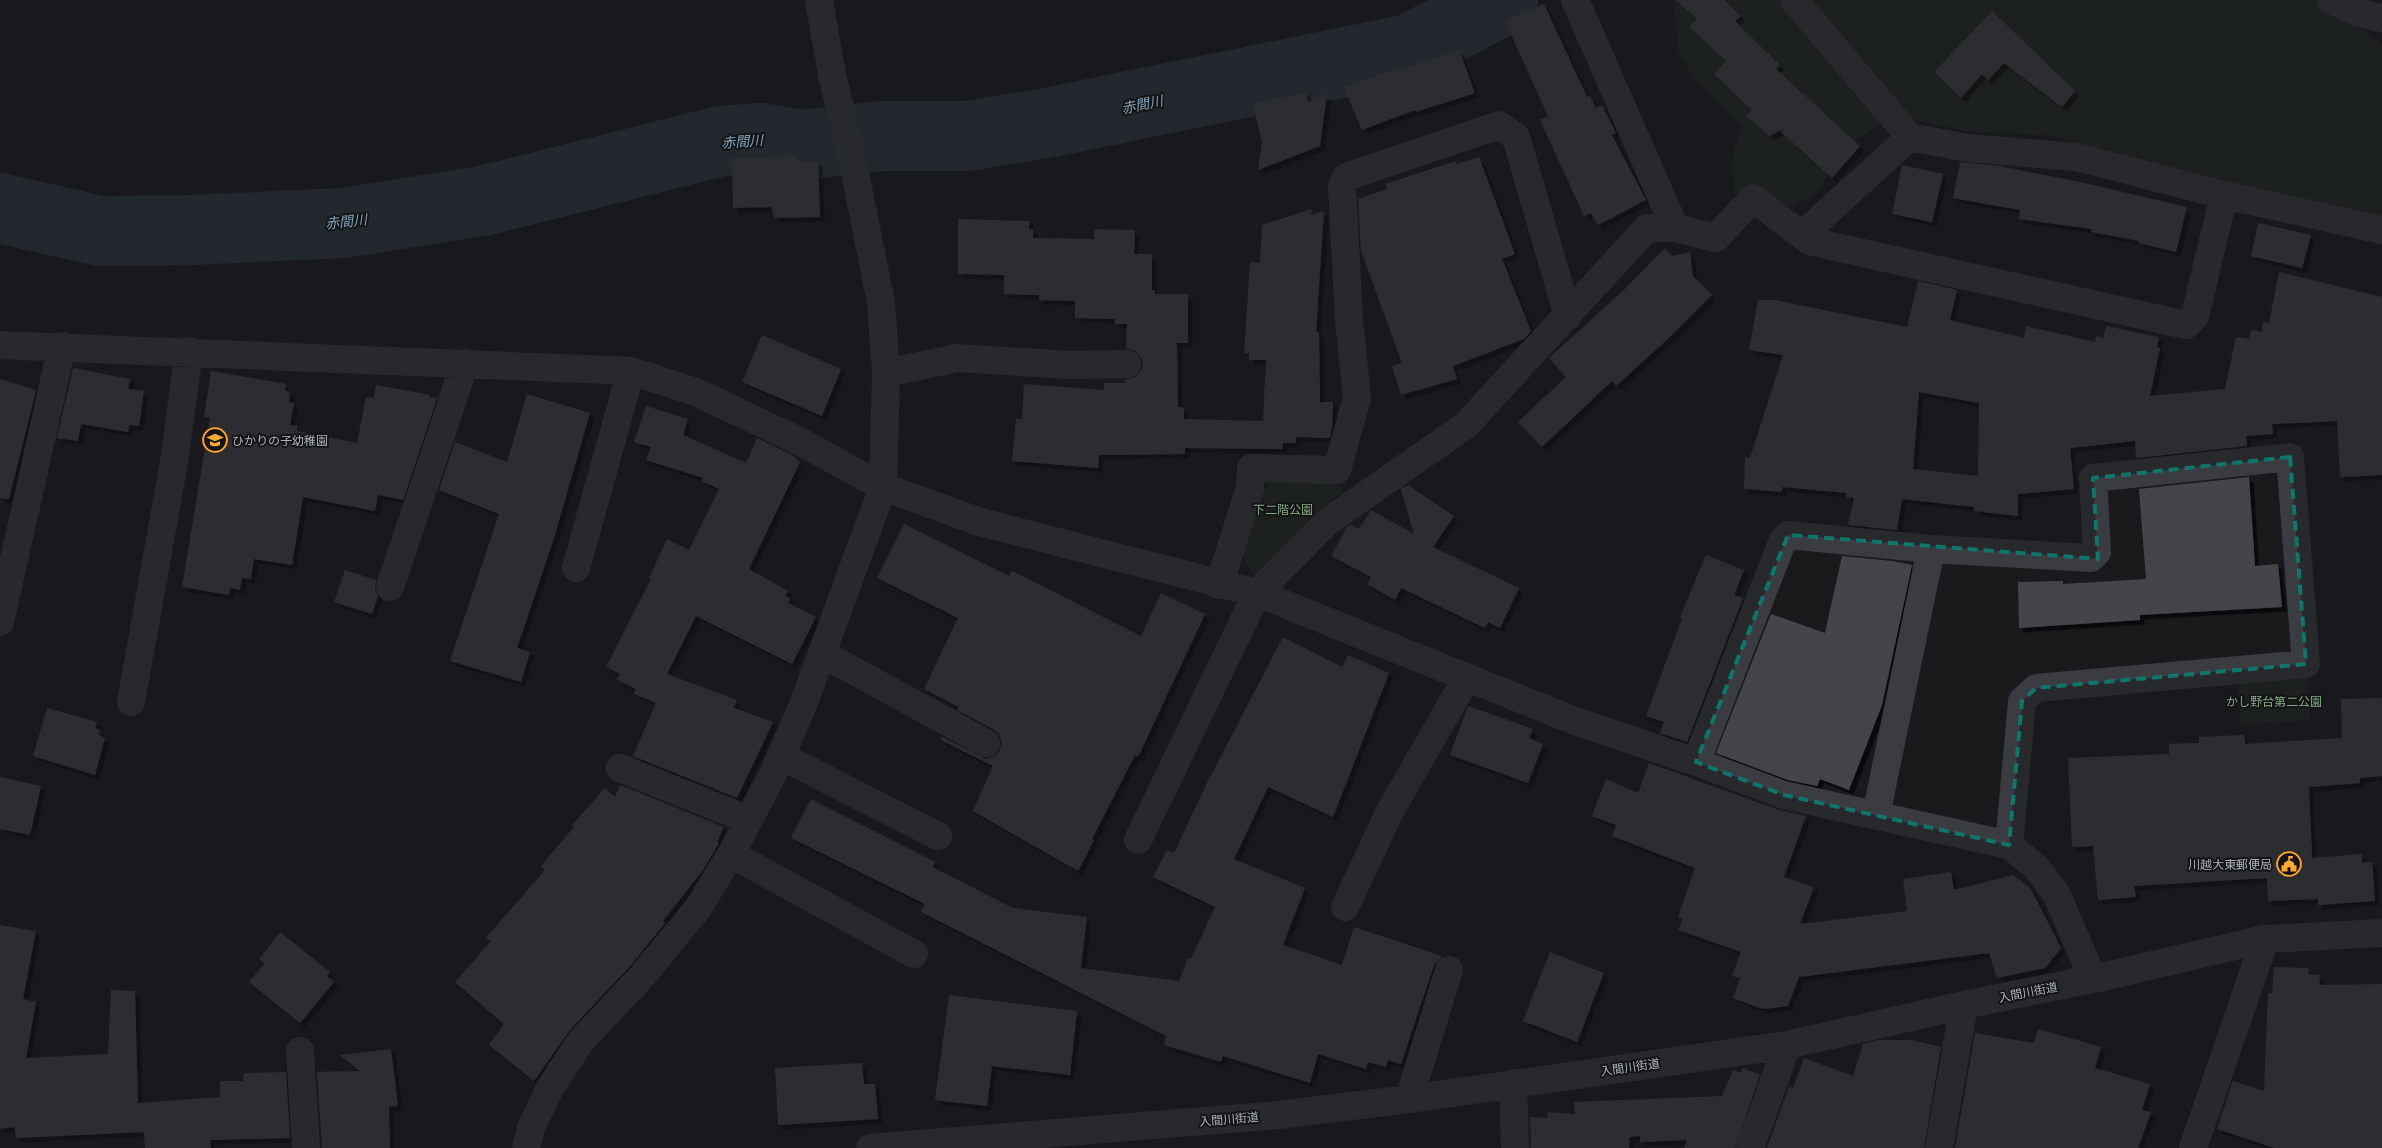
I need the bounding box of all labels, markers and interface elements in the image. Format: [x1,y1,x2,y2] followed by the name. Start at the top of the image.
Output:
[1120,91,1166,117] water label: 赤間川
[720,131,766,151] water label: 赤間川
[324,210,370,232] water label: 赤間川
[202,427,228,453] school or university icon: ひかりの子幼稚園
[232,433,328,448] place label: ひかりの子幼稚園
[1253,502,1313,517] park label: 下二階公園
[2226,694,2322,709] park label: かし野台第二公園
[2276,851,2302,877] public building icon: 川越大東郵便局
[2188,857,2272,872] place label: 川越大東郵便局
[1997,979,2059,1005] street label: 入間川街道
[1599,1055,1661,1079] street label: 入間川街道
[1198,1109,1260,1129] street label: 入間川街道

